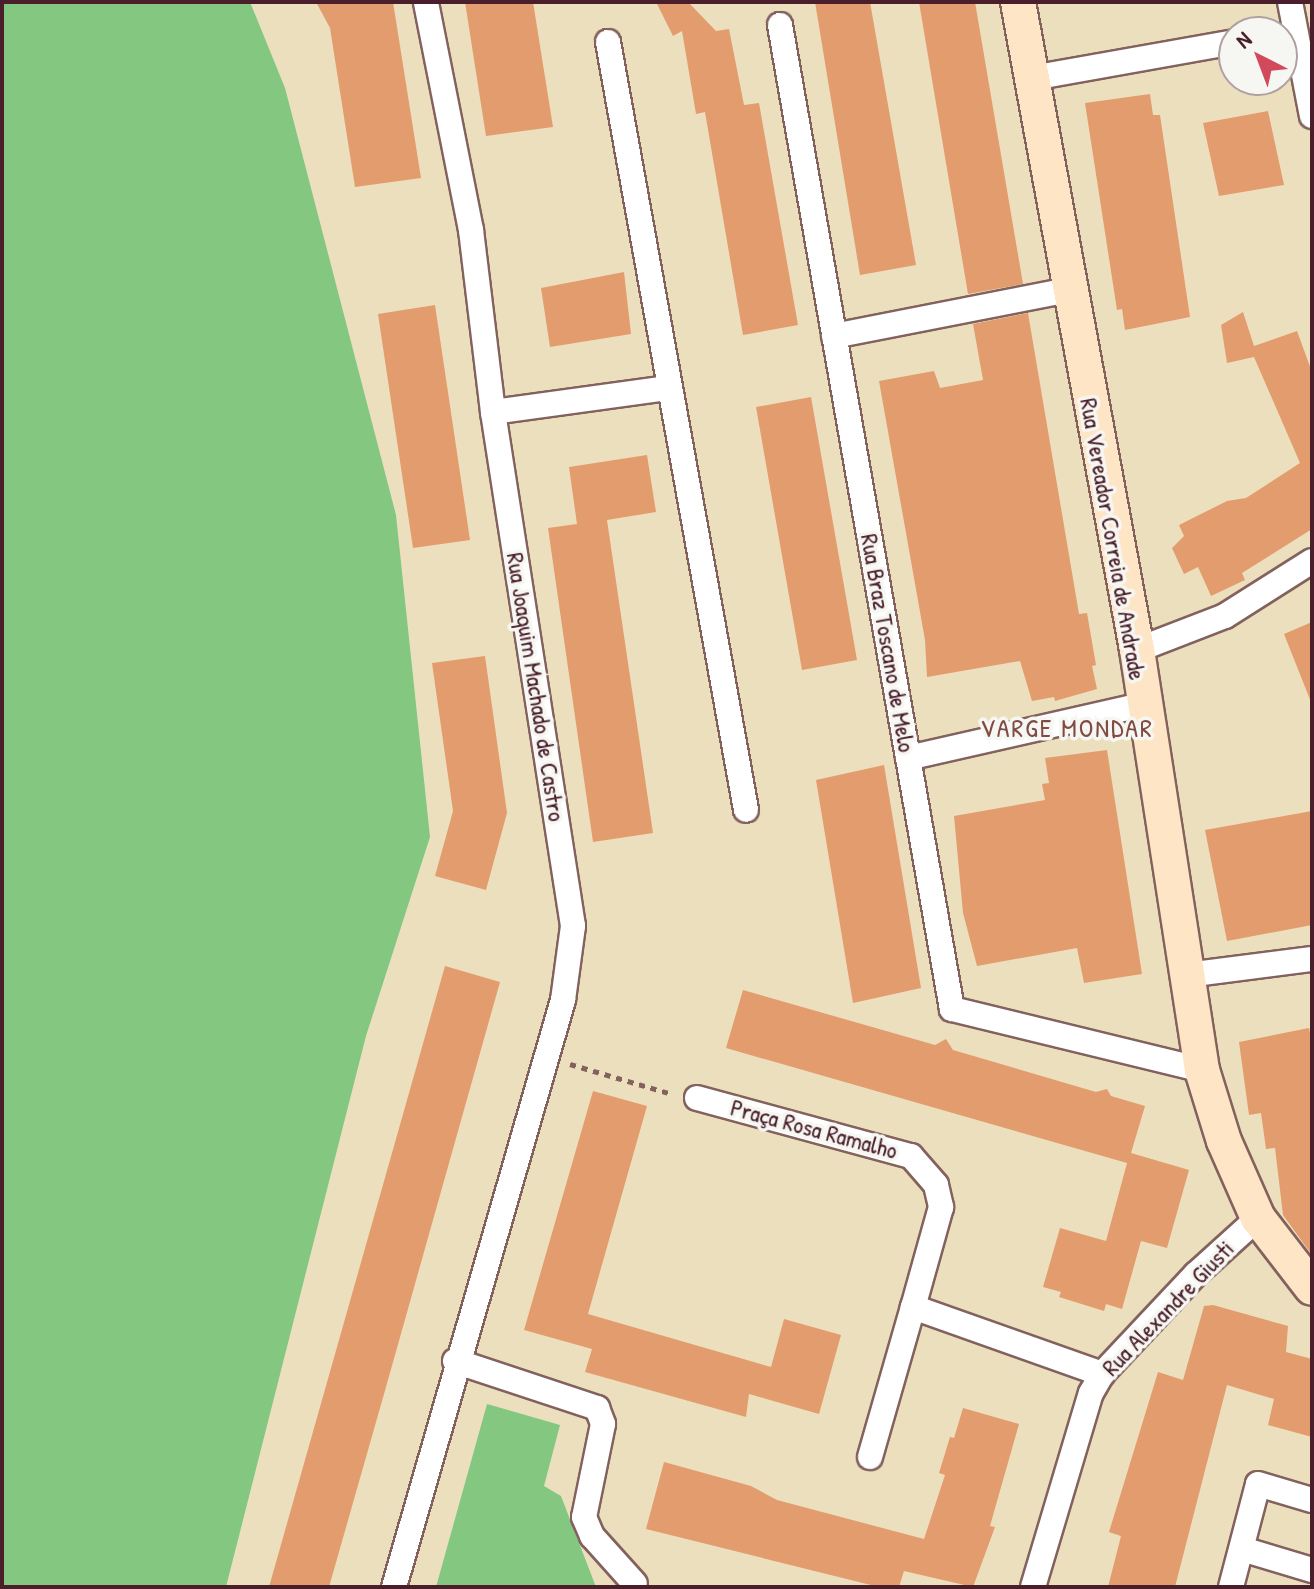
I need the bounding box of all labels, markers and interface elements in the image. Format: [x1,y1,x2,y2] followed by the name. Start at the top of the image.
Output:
[1218,16,1298,96] north arrow
[1229,25,1258,55] text: N
[1074,396,1152,682] street label: Rua Vereador Correia de Andrade
[855,532,921,754] street label: Rua Braz Toscano de Melo
[501,551,571,823] street label: Rua Joaquim Machado de Castro
[980,712,1154,744] district label: VARGE MONDAR
[728,1093,900,1165] street label: Praça Rosa Ramalho
[1096,1234,1240,1382] street label: Rua Alexandre Giusti

